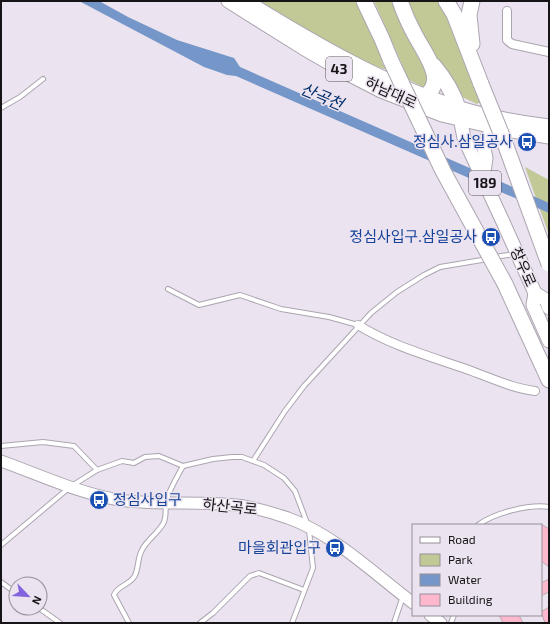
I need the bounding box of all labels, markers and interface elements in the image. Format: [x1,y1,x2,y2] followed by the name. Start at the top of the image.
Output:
[326,57,352,81] road number: 43
[363,73,420,112] street label: 하남대로
[298,78,348,114] water label: 산곡천
[516,131,538,153] bus stop icon: 정심사.삼일공사
[413,132,513,150] place label: 정심사.삼일공사
[469,171,501,195] road number: 189
[480,226,502,248] bus stop icon: 정심사입구.삼일공사
[349,227,477,245] place label: 정심사입구.삼일공사
[507,244,541,289] street label: 창우로
[88,489,110,511] bus stop icon: 정심사입구
[113,490,182,508] place label: 정심사입구
[202,494,258,518] street label: 하산곡로
[412,524,542,616] legend
[448,532,476,546] text: Road
[324,537,346,559] bus stop icon: 마을회관입구
[238,538,321,556] place label: 마을회관입구
[448,552,473,566] text: Park
[448,572,482,586] text: Water
[8,576,48,616] north arrow
[448,592,493,606] text: Building
[30,594,45,607] text: N

